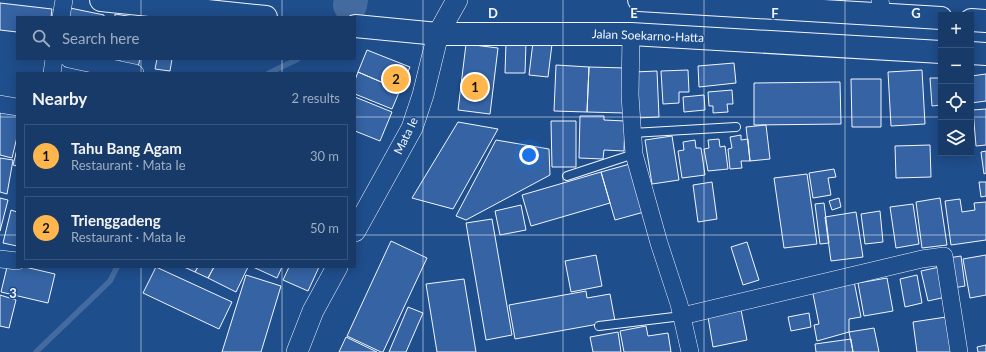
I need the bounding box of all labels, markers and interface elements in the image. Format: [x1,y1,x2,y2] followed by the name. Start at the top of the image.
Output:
[488,5,498,21] text: D
[630,5,638,21] text: E
[771,5,779,21] text: F
[911,5,921,21] text: G
[938,12,974,156] map controls
[938,12,974,48] button: +
[16,16,356,60] search box
[592,26,704,45] street label: Jalan Soekarno-Hatta
[30,27,52,49] icon: search
[62,29,139,47] text: Search here
[938,48,974,84] button: −
[383,64,409,94] pin: 2
[462,72,488,102] pin: 1
[938,84,974,120] button: locate
[32,88,87,109] text: Nearby
[292,90,340,106] text: 2 results
[390,115,421,157] street label: Mata Ie
[938,120,974,156] button: layers
[71,139,182,157] text: Tahu Bang Agam
[519,145,539,165] your location
[42,148,50,164] text: 1
[310,148,339,164] text: 30 m
[71,157,186,173] text: Restaurant · Mata Ie
[71,211,161,229] text: Trienggadeng
[42,220,50,236] text: 2
[310,220,339,236] text: 50 m
[71,229,186,245] text: Restaurant · Mata Ie
[9,285,17,301] text: 3

